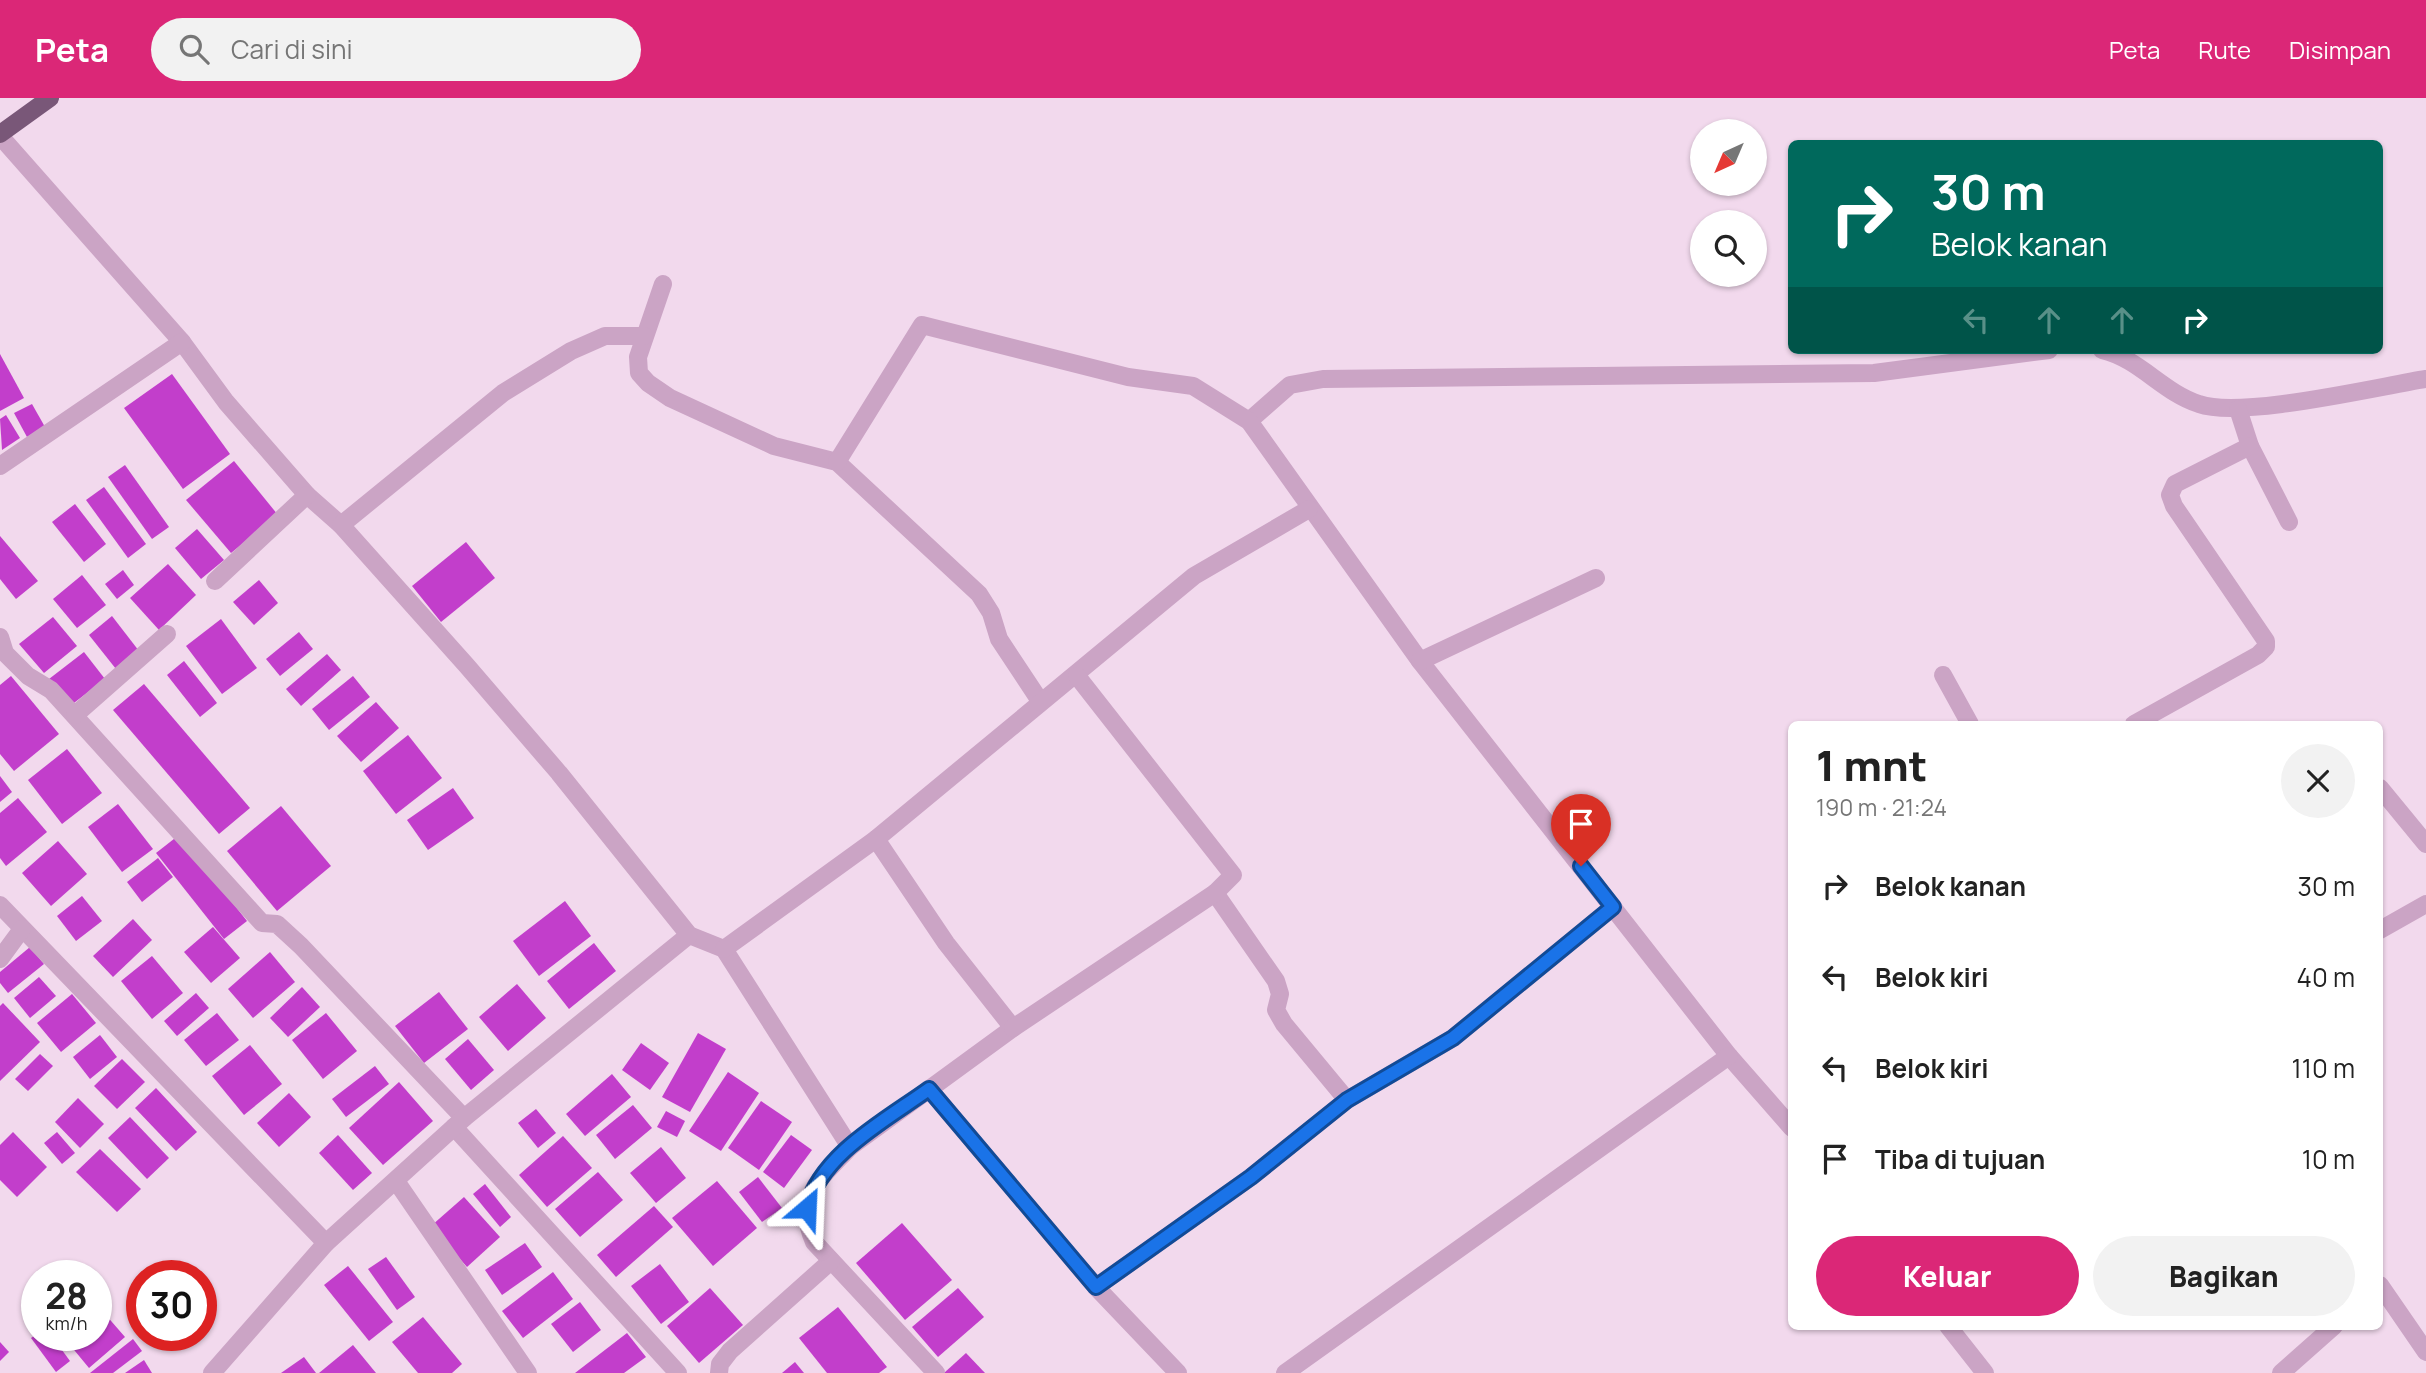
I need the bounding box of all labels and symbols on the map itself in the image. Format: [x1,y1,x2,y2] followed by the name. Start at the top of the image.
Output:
[1690,119,1768,196] north arrow
[1551,794,1611,866] pin
[770,1171,844,1245] position arrow
[126,1260,217,1351] speed limit sign: 30

